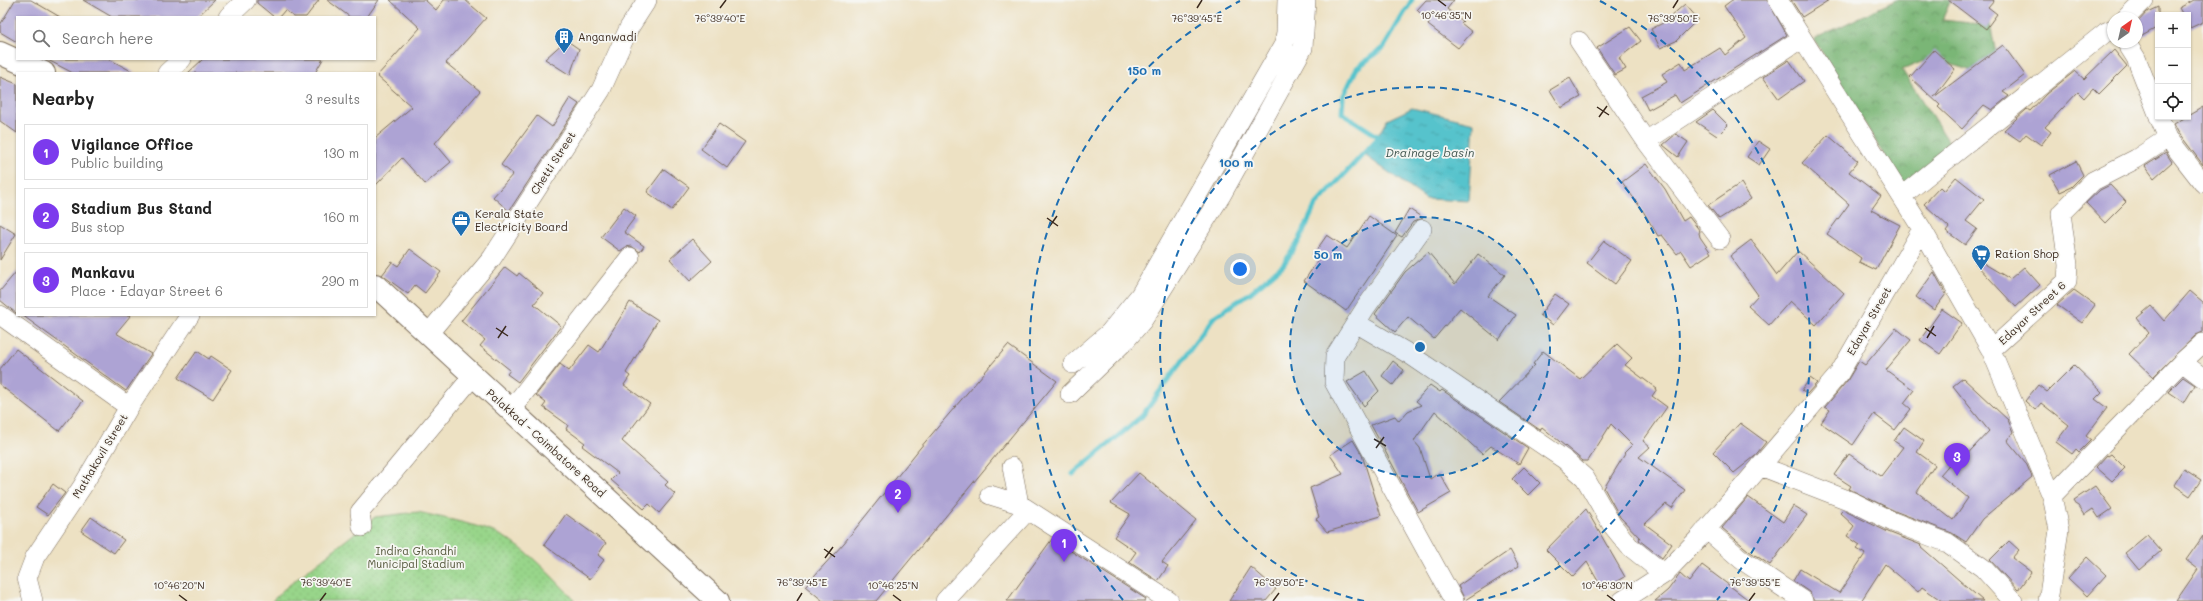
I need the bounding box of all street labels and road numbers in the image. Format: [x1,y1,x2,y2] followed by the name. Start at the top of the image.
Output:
[527,128,579,197] street label: Chetti Street
[1995,277,2069,348] street label: Edayar Street 6
[1843,284,1894,358] street label: Edayar Street
[484,385,609,500] street label: Palakkad - Coimbatore Road
[68,410,131,501] street label: Mathakovil Street

